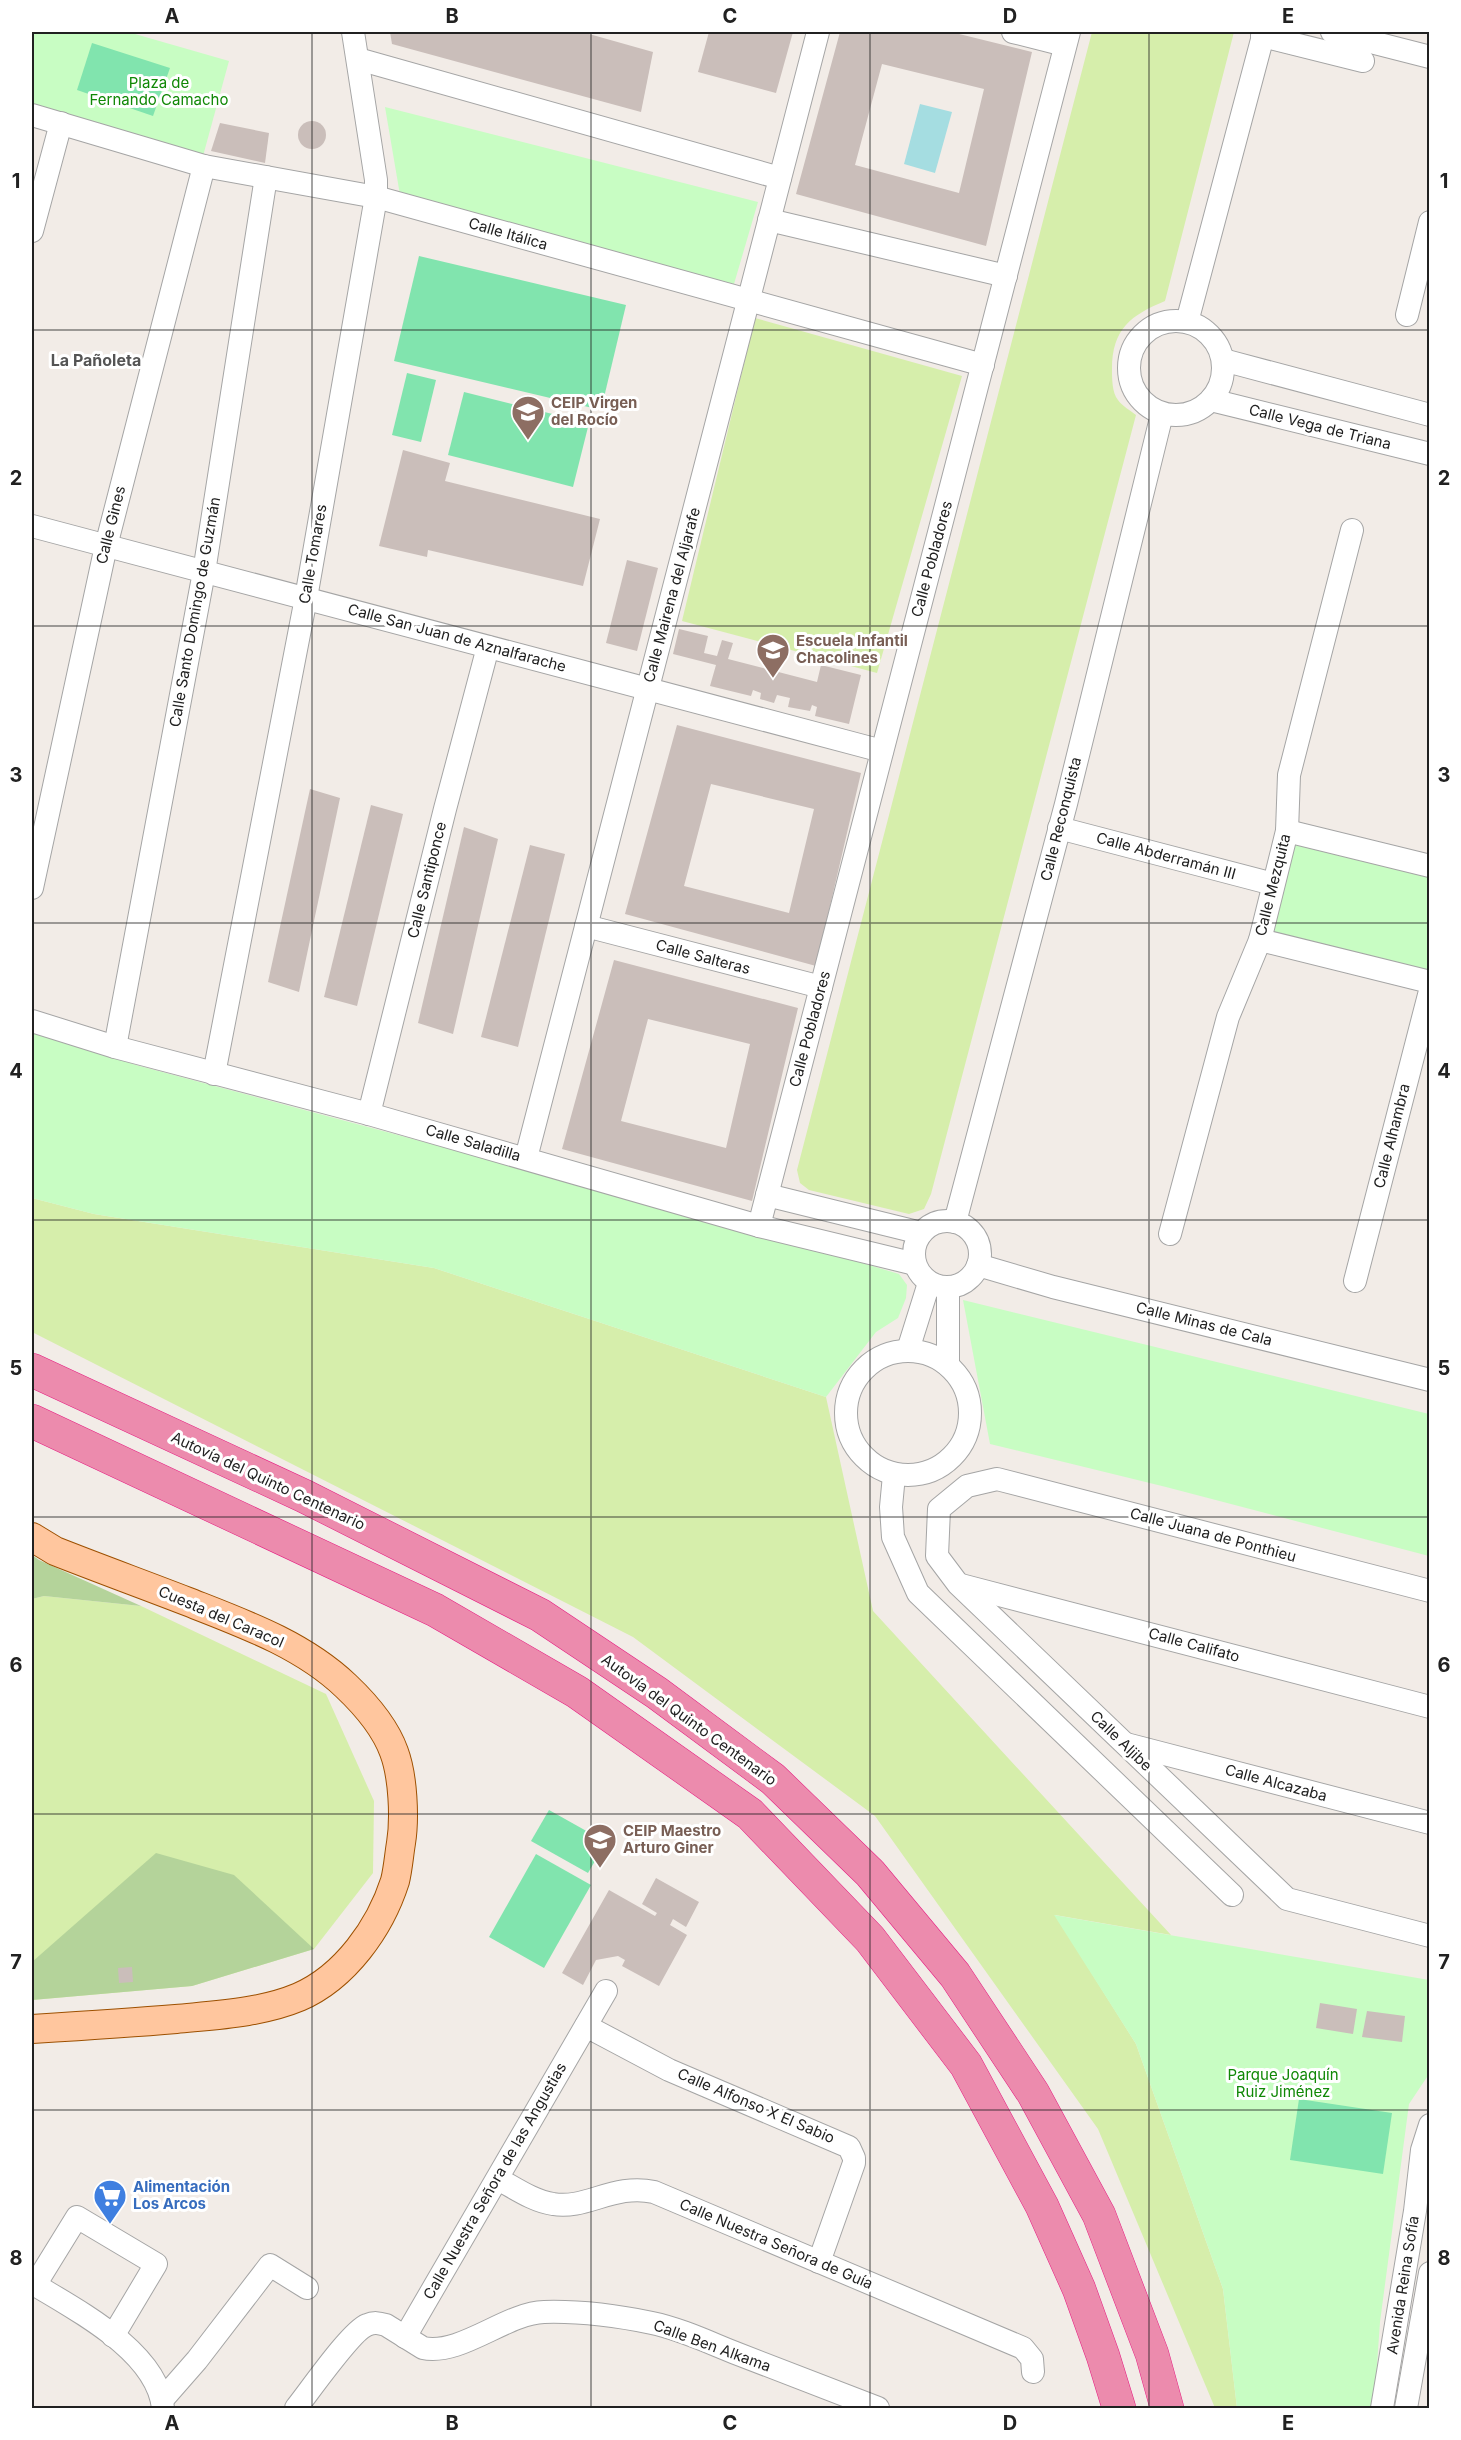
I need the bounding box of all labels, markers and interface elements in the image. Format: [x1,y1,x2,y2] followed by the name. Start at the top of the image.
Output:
[165,4,180,28] text: A
[445,4,459,28] text: B
[723,4,737,28] text: C
[1003,4,1017,28] text: D
[1282,4,1294,28] text: E
[90,73,228,109] park label: Plaza de Fernando Camacho
[12,169,20,193] text: 1
[1440,169,1448,193] text: 1
[466,213,550,254] street label: Calle Itálica
[51,350,141,370] district label: La Pañoleta
[551,393,637,429] place label: CEIP Virgen del Rocío
[510,394,546,441] school or university icon: CEIP Virgen del Rocío
[1247,400,1393,453] street label: Calle Vega de Triana
[10,466,22,490] text: 2
[1438,466,1450,490] text: 2
[92,484,129,566] street label: Calle Gines
[165,495,224,728] street label: Calle Santo Domingo de Guzmán
[907,499,956,619] street label: Calle Pobladores
[294,503,331,605] street label: Calle Tomares
[639,505,704,685] street label: Calle Mairena del Aljarafe
[346,599,568,676] street label: Calle San Juan de Aznalfarache
[796,631,908,667] place label: Escuela Infantil Chacolines
[755,632,791,679] school or university icon: Escuela Infantil Chacolines
[1036,755,1085,883] street label: Calle Reconquista
[10,763,22,787] text: 3
[1438,763,1450,787] text: 3
[403,820,450,940] street label: Calle Santiponce
[1094,828,1238,883] street label: Calle Abderramán III
[1251,832,1294,938] street label: Calle Mezquita
[654,935,753,978] street label: Calle Salteras
[785,969,834,1089] street label: Calle Pobladores
[9,1059,23,1083] text: 4
[1437,1059,1451,1083] text: 4
[1369,1082,1414,1190] street label: Calle Alhambra
[423,1120,523,1165] street label: Calle Saladilla
[1134,1297,1274,1350] street label: Calle Minas de Cala
[10,1356,22,1380] text: 5
[1438,1356,1450,1380] text: 5
[168,1427,368,1534] street label: Autovía del Quinto Centenario
[1128,1503,1298,1566] street label: Calle Juana de Ponthieu
[156,1582,287,1652] street label: Cuesta del Caracol
[1146,1623,1242,1666] street label: Calle Califato
[598,1650,781,1790] street label: Autovía del Quinto Centenario
[10,1653,23,1677] text: 6
[1438,1653,1451,1677] text: 6
[1086,1706,1156,1775] street label: Calle Aljibe
[1223,1760,1329,1805] street label: Calle Alcazaba
[623,1821,721,1857] place label: CEIP Maestro Arturo Giner
[582,1822,618,1869] school or university icon: CEIP Maestro Arturo Giner
[10,1950,22,1974] text: 7
[1438,1950,1450,1974] text: 7
[419,2059,570,2303] street label: Calle Nuestra Señora de las Angustias
[675,2064,838,2147] street label: Calle Alfonso X El Sabio
[1227,2065,1339,2101] park label: Parque Joaquín Ruiz Jiménez
[133,2177,230,2213] place label: Alimentación Los Arcos
[92,2178,128,2225] supermarket icon: Alimentación Los Arcos
[677,2194,876,2293] street label: Calle Nuestra Señora de Guía
[1382,2214,1423,2356] street label: Avenida Reina Sofía
[9,2246,23,2270] text: 8
[1437,2246,1451,2270] text: 8
[651,2315,773,2376] street label: Calle Ben Alkama
[165,2411,180,2435] text: A
[445,2411,459,2435] text: B
[723,2411,737,2435] text: C
[1003,2411,1017,2435] text: D
[1282,2411,1294,2435] text: E

